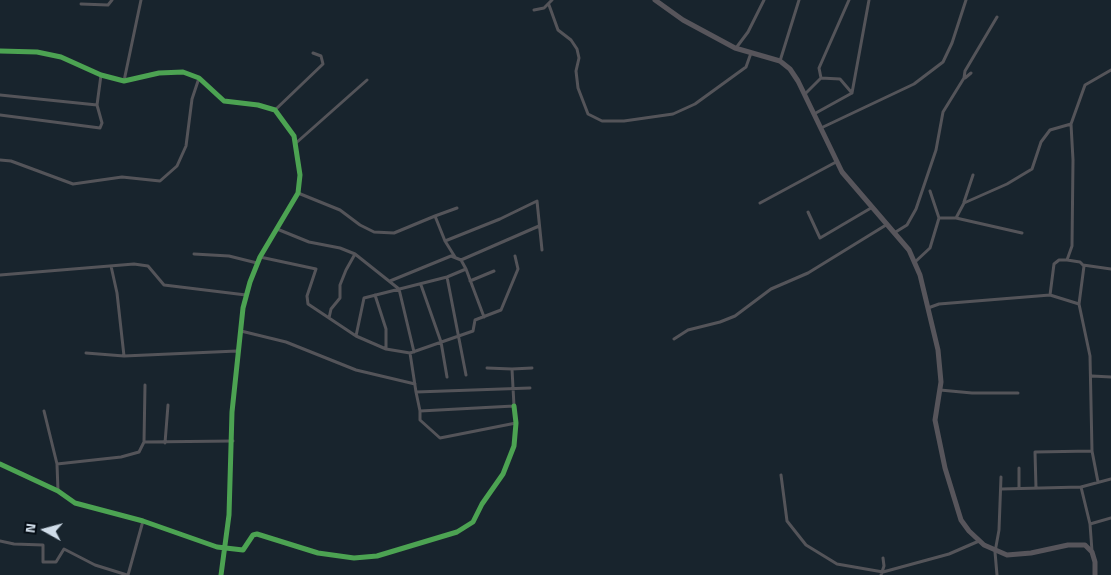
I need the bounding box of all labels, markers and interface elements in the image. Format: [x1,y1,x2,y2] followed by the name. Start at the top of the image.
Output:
[20,505,70,555] north arrow
[19,522,41,534] text: N

